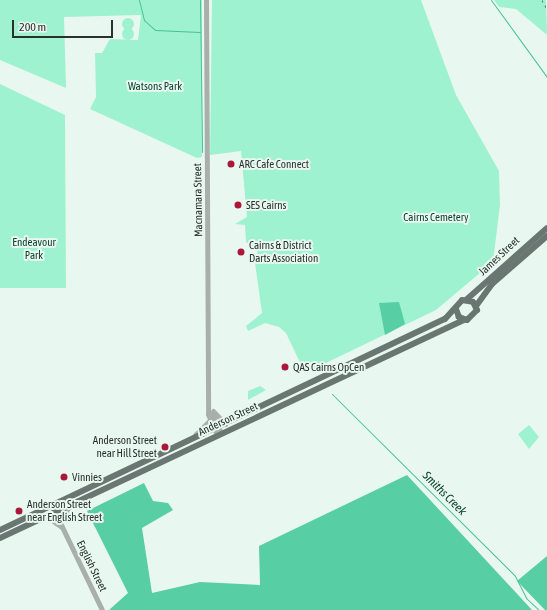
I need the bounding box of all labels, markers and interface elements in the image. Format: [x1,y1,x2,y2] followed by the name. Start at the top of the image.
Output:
[14,12,115,38] scale bar
[19,20,46,34] text: 200 m
[128,79,182,93] park label: Watsons Park
[239,157,309,171] place label: ARC Cafe Connect
[226,159,236,169] marker: ARC Cafe Connect
[191,163,205,237] street label: Macnamara Street
[246,198,286,212] place label: SES Cairns
[233,200,243,210] marker: SES Cairns
[403,210,469,224] park label: Cairns Cemetery
[476,234,522,278] street label: James Street
[12,236,56,262] park label: Endeavour Park
[249,239,318,265] place label: Cairns & District Darts Association
[236,247,246,257] marker: Cairns & District Darts Association
[293,360,364,374] place label: QAS Cairns OpCen
[280,362,290,372] marker: QAS Cairns OpCen
[196,399,260,439] street label: Anderson Street
[93,434,157,460] place label: Anderson Street near Hill Street
[160,442,170,452] marker: Anderson Street near Hill Street
[419,469,469,519] water label: Smiths Creek
[72,470,102,484] place label: Vinnies
[59,472,69,482] marker: Vinnies
[27,498,102,524] place label: Anderson Street near English Street
[14,506,24,516] marker: Anderson Street near English Street
[74,538,110,594] street label: English Street

